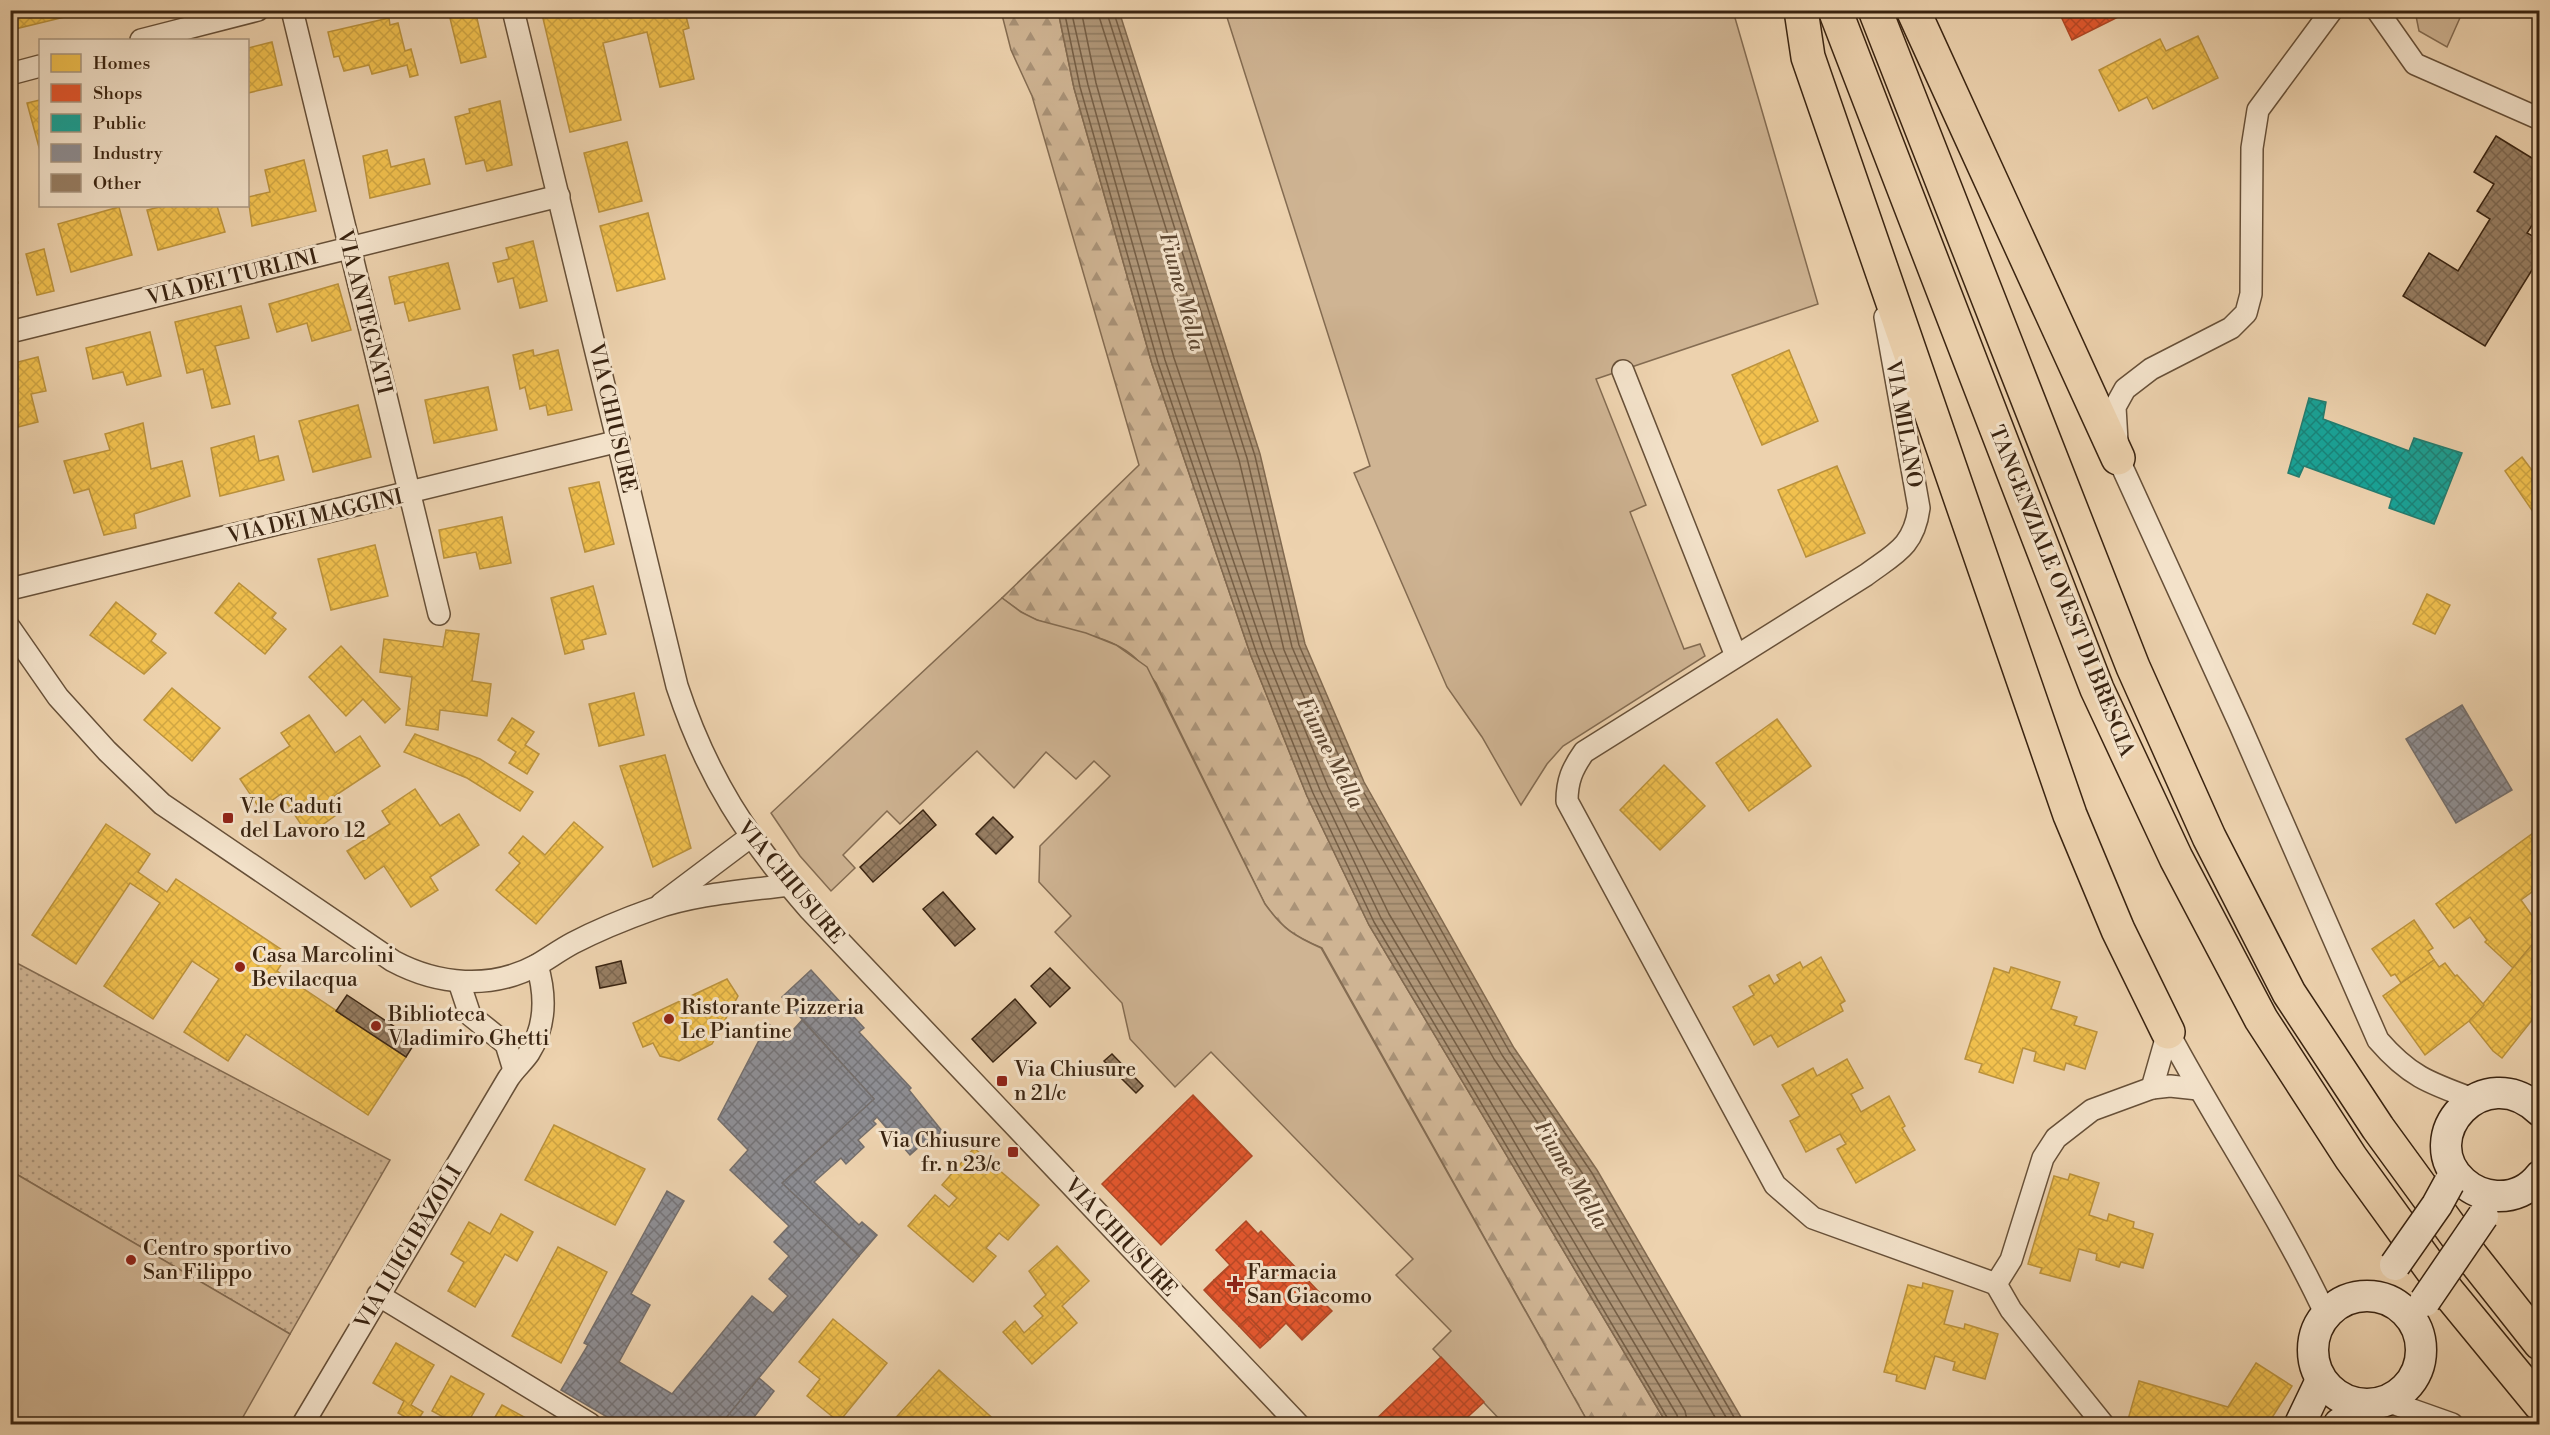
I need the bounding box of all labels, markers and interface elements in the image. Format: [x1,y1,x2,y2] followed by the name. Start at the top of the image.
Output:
[39,39,249,207] legend
[93,52,150,75] text: Homes
[93,82,143,105] text: Shops
[93,112,146,135] text: Public
[93,142,163,165] text: Industry
[93,172,141,195] text: Other
[331,226,397,397] street label: VIA ANTEGNATI
[1153,229,1211,354] water label: Fiume Mella
[143,244,320,312] street label: VIA DEI TURLINI
[582,340,642,496] street label: VIA CHIUSURE
[1879,357,1927,490] street label: VIA MILANO
[1983,422,2140,761] street label: TANGENZIALE OVEST DI BRESCIA
[224,484,405,550] street label: VIA DEI MAGGINI
[1290,692,1370,814] water label: Fiume Mella
[239,794,366,844] place label: V.le Caduti del Lavoro 12
[221,811,235,825] marker: V.le Caduti del Lavoro 12
[730,815,849,950] street label: VIA CHIUSURE
[251,943,394,993] place label: Casa Marcolini Bevilacqua
[233,960,247,974] marker: Casa Marcolini Bevilacqua
[681,995,865,1045] place label: Ristorante Pizzeria Le Piantine
[387,1002,549,1052] place label: Biblioteca Vladimiro Ghetti
[662,1012,676,1026] marker: Ristorante Pizzeria Le Piantine
[369,1019,383,1033] marker: Biblioteca Vladimiro Ghetti
[1013,1057,1136,1107] place label: Via Chiusure n 21/c
[995,1074,1009,1088] marker: Via Chiusure n 21/c
[1528,1116,1614,1235] water label: Fiume Mella
[878,1128,1001,1178] place label: Via Chiusure fr. n 23/c
[1006,1145,1020,1159] marker: Via Chiusure fr. n 23/c
[349,1161,468,1335] street label: VIA LUIGI BAZOLI
[1058,1172,1182,1302] street label: VIA CHIUSURE
[143,1236,292,1286] place label: Centro sportivo San Filippo
[124,1253,138,1267] marker: Centro sportivo San Filippo
[1247,1260,1372,1310] place label: Farmacia San Giacomo
[1228,1277,1242,1291] marker: Farmacia San Giacomo

